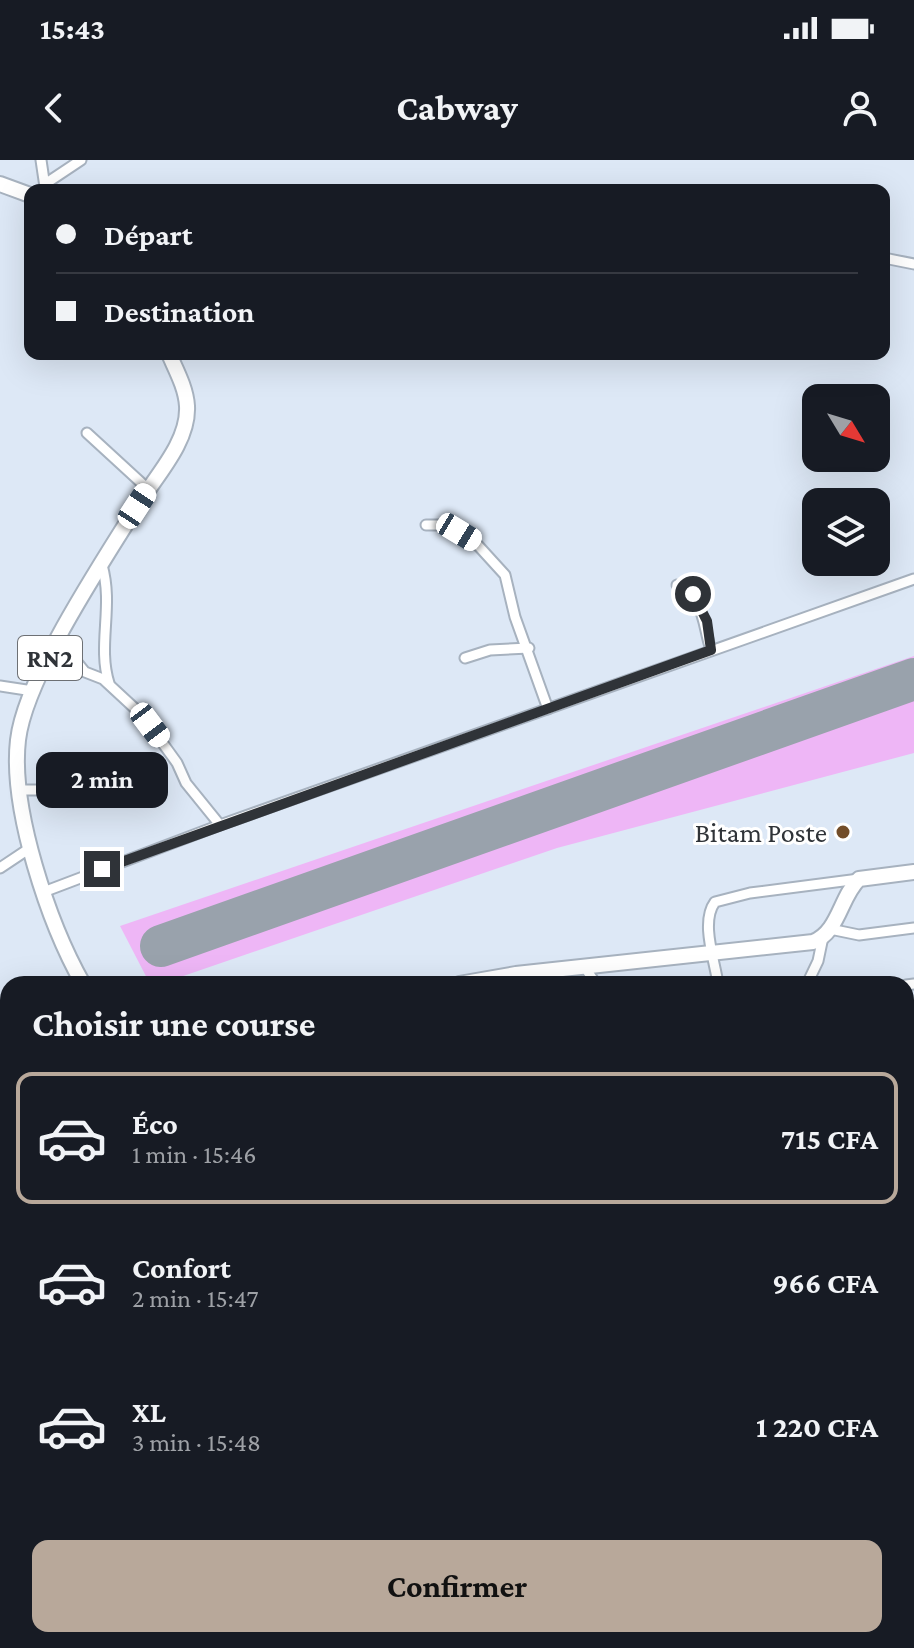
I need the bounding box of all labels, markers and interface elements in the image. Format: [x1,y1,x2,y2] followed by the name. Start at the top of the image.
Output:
[40,12,105,45] text: 15:43
[32,86,76,130] icon: back
[838,86,882,130] icon: person
[396,88,518,128] text: Cabway
[104,218,193,251] text: Départ
[104,295,255,328] text: Destination
[802,384,890,472] north arrow
[802,384,890,576] map controls
[114,479,160,533] car
[802,488,890,576] button: layers
[432,509,486,555] car
[675,576,711,612] route start
[18,636,82,680] road number: RN2
[126,699,174,751] car
[36,753,168,809] callout: 2 min
[71,765,133,794] text: 2 min
[695,817,827,848] place label: Bitam Poste
[834,823,852,841] marker: Bitam Poste
[84,851,120,887] route end
[32,1004,315,1044] text: Choisir une course
[36,1102,108,1174] icon: car
[132,1107,178,1140] text: Éco
[781,1122,878,1155] text: 715 CFA
[132,1140,257,1169] text: 1 min · 15:46
[36,1246,108,1318] icon: car
[132,1251,231,1284] text: Confort
[772,1266,878,1299] text: 966 CFA
[132,1284,258,1313] text: 2 min · 15:47
[36,1390,108,1462] icon: car
[132,1395,166,1428] text: XL
[756,1410,878,1443] text: 1 220 CFA
[132,1428,261,1457] text: 3 min · 15:48
[32,1540,882,1632] button: Confirmer

